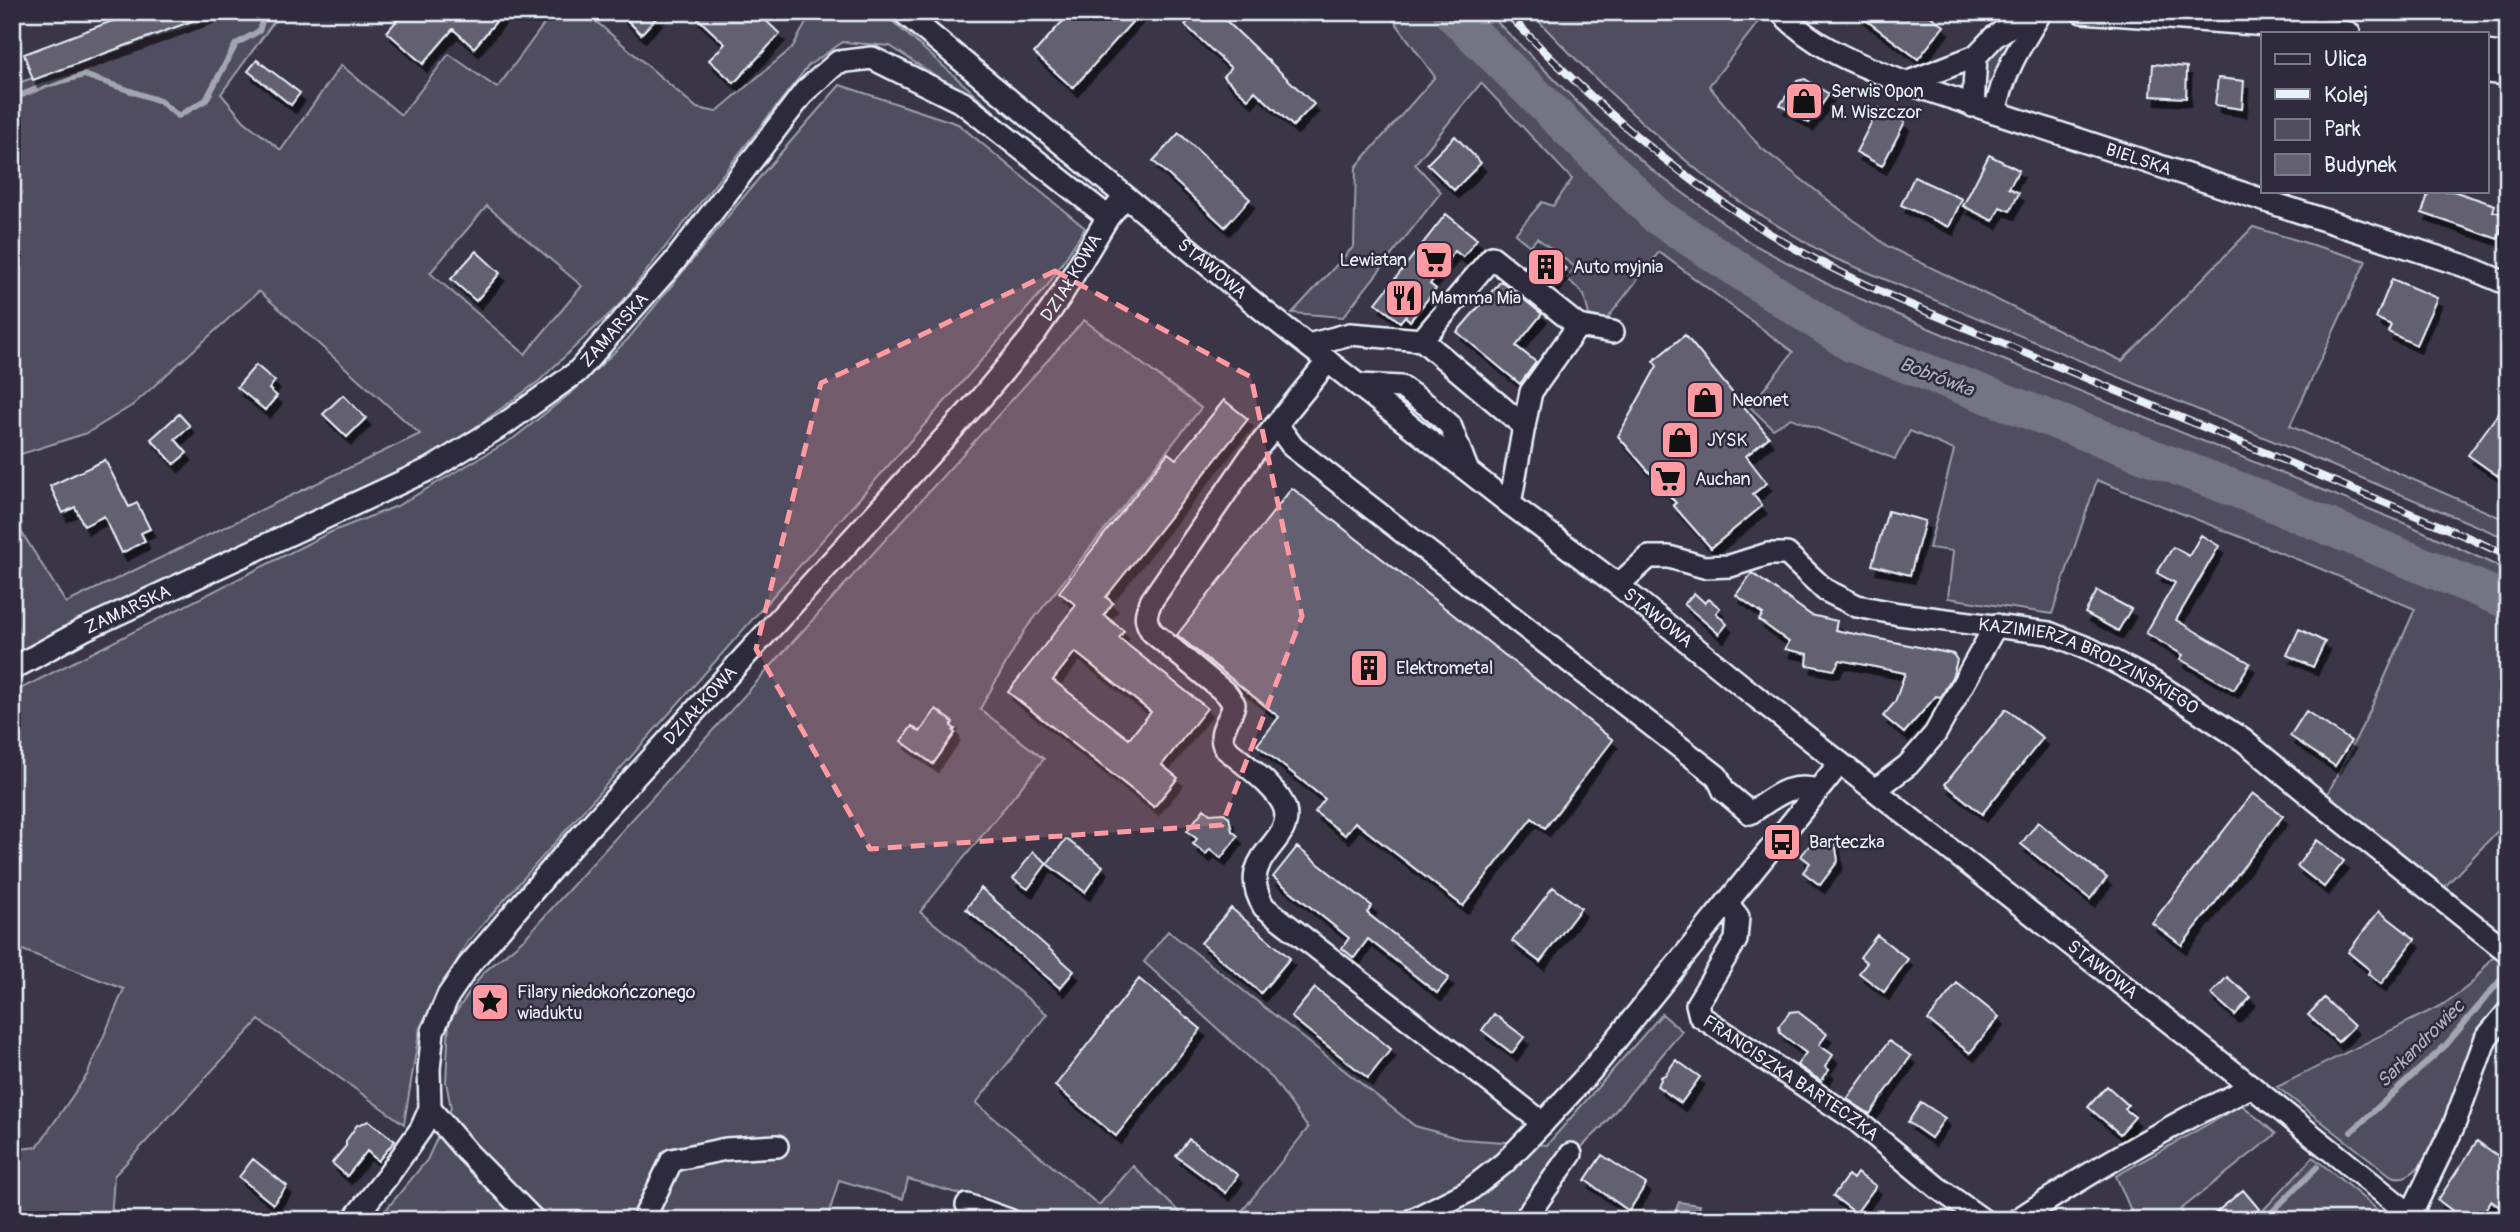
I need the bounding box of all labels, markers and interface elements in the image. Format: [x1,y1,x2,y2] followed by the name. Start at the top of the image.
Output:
[2261,32,2488,192] legend
[2324,46,2367,73] text: Ulica
[1783,80,1825,122] shop icon: Serwis Opon M. Wiszczor
[1831,80,1924,124] place label: Serwis Opon M. Wiszczor
[2324,82,2368,109] text: Kolej
[2324,116,2361,143] text: Park
[2103,138,2175,181] street label: BIELSKA
[2324,152,2397,179] text: Budynek
[1035,230,1107,326] street label: DZIAŁKOWA
[1173,233,1252,305] street label: STAWOWA
[1413,239,1455,281] supermarket icon: Lewiatan
[1525,246,1567,288] building icon: Auto myjnia
[1340,249,1407,272] place label: Lewiatan
[1573,256,1663,279] place label: Auto myjnia
[1383,277,1425,319] restaurant icon: Mamma Mia
[1431,287,1521,310] place label: Mamma Mia
[575,288,654,372] street label: ZAMARSKA
[1896,352,1978,402] water label: Bobrówka
[1684,379,1726,421] shop icon: Neonet
[1732,389,1790,412] place label: Neonet
[1659,419,1701,461] shop icon: JYSK
[1707,429,1748,452] place label: JYSK
[1647,458,1689,500] supermarket icon: Auchan
[1695,468,1751,491] place label: Auchan
[81,580,175,640] street label: ZAMARSKA
[1618,583,1698,653] street label: STAWOWA
[1977,613,2203,720] street label: KAZIMIERZA BRODZIŃSKIEGO
[1348,647,1390,689] building icon: Elektrometal
[1396,657,1493,680] place label: Elektrometal
[659,661,743,750] street label: DZIAŁKOWA
[1761,821,1803,863] bus stop icon: Barteczka
[1809,831,1885,854] place label: Barteczka
[2062,935,2142,1005] street label: STAWOWA
[469,981,511,1023] place icon: Filary niedokończonego wiaduktu
[517,981,696,1025] place label: Filary niedokończonego wiaduktu
[2372,994,2471,1093] water label: Sarkandrowiec
[1698,1010,1884,1146] street label: FRANCISZKA BARTECZKA

